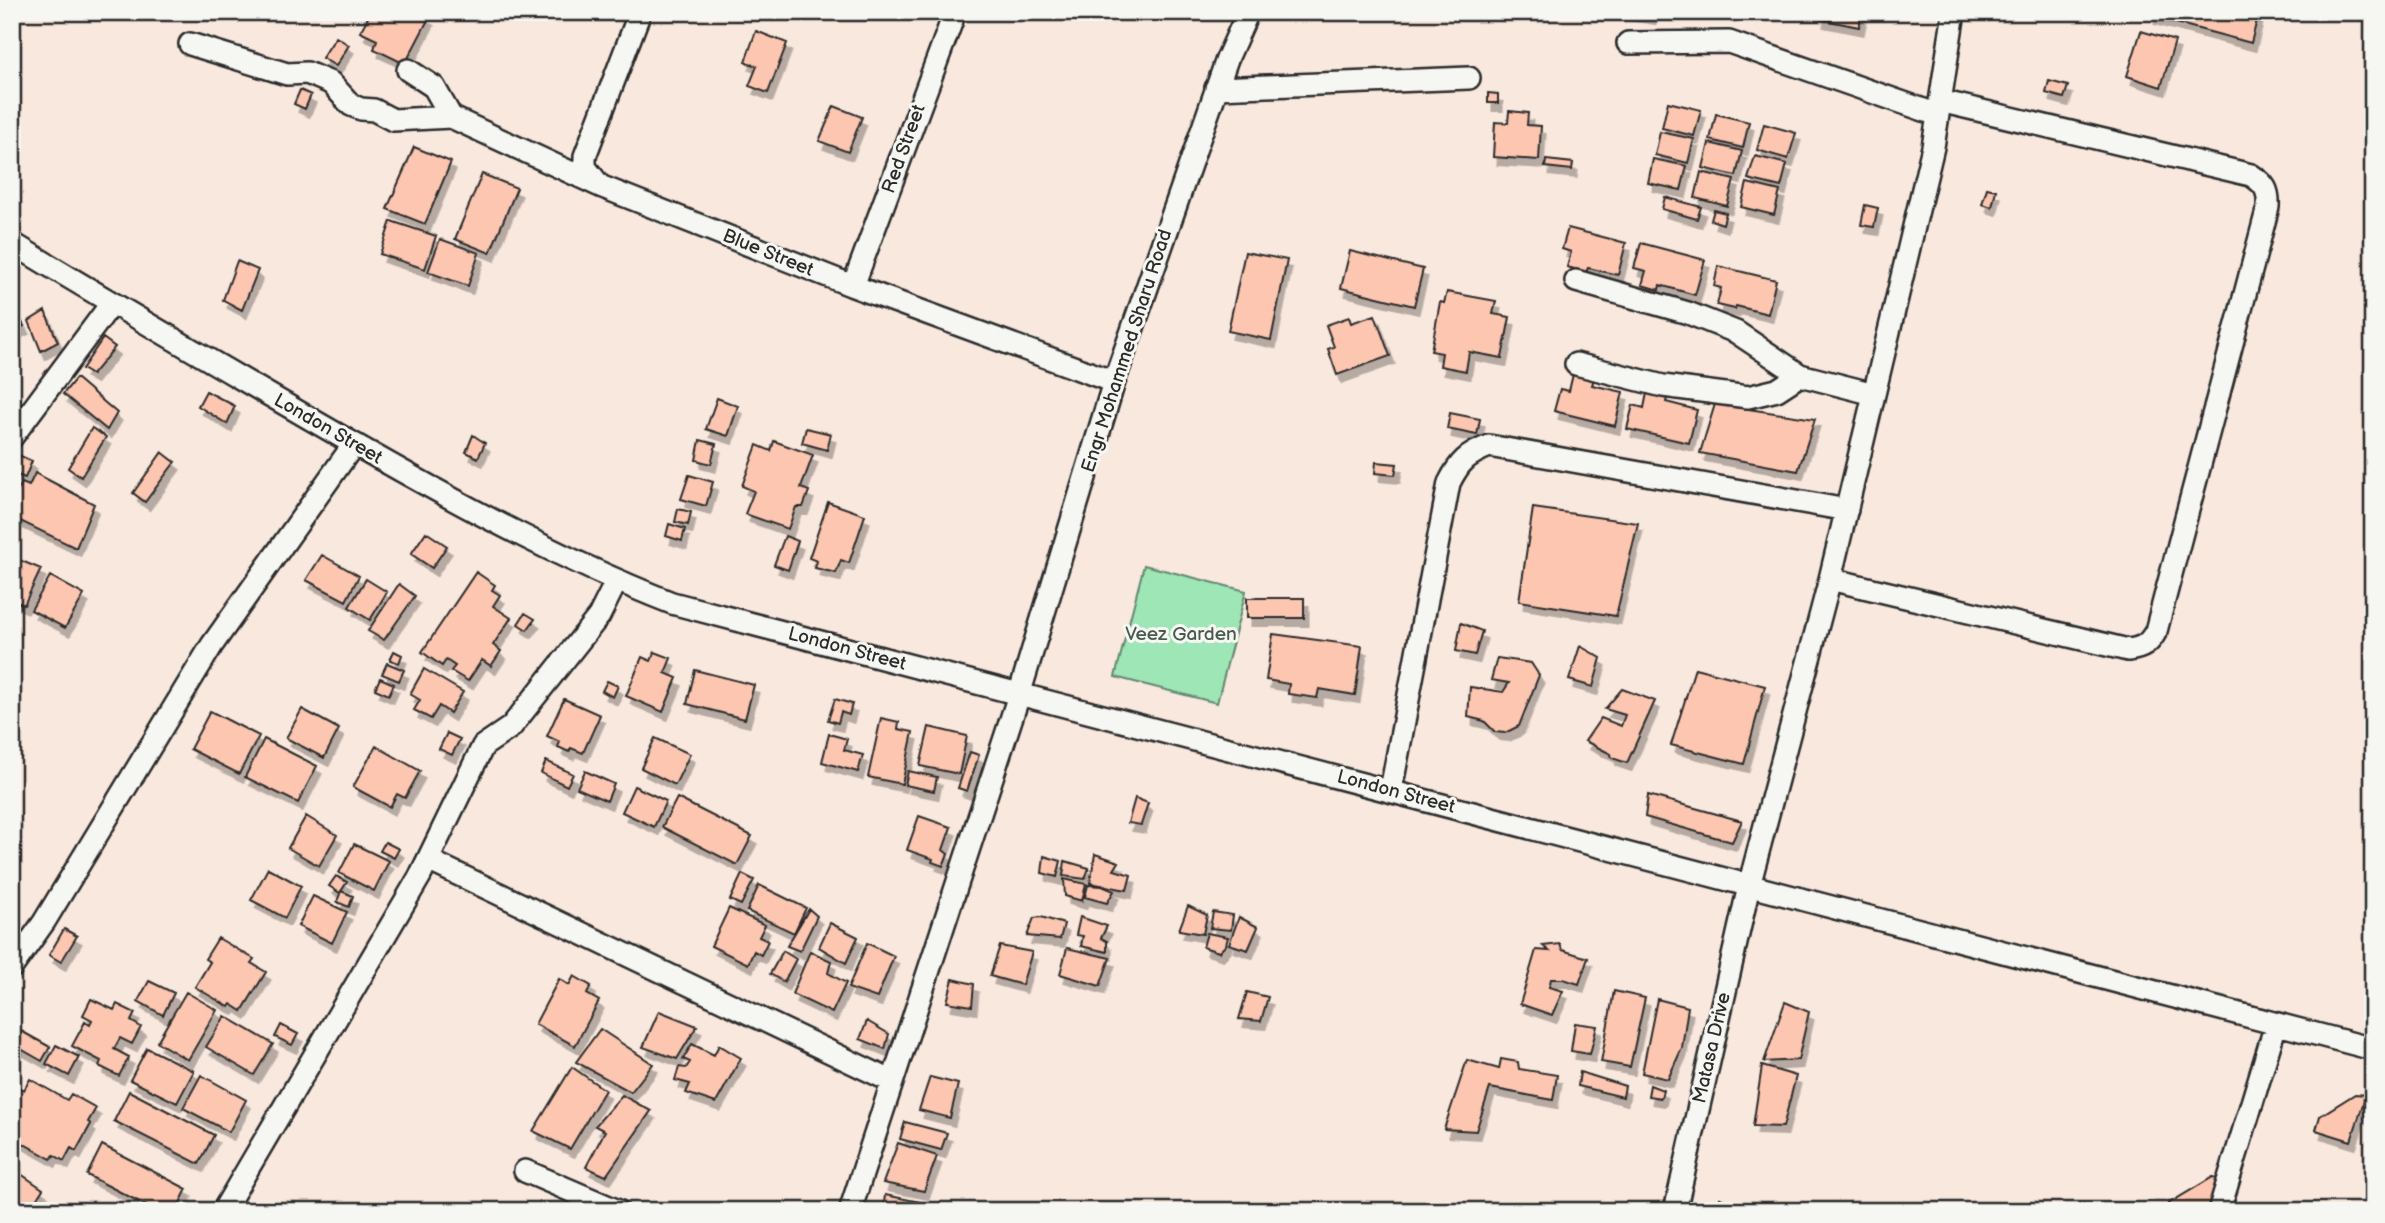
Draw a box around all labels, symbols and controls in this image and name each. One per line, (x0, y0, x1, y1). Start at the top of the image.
street label: Red Street (877, 101, 931, 196)
street label: Blue Street (719, 224, 817, 282)
street label: Engr Mohammed Sharu Road (1077, 227, 1177, 475)
street label: London Street (270, 389, 386, 469)
street label: London Street (785, 622, 909, 676)
park label: Veez Garden (1125, 623, 1237, 646)
street label: London Street (1334, 765, 1458, 819)
street label: Matasa Drive (1688, 990, 1736, 1106)

